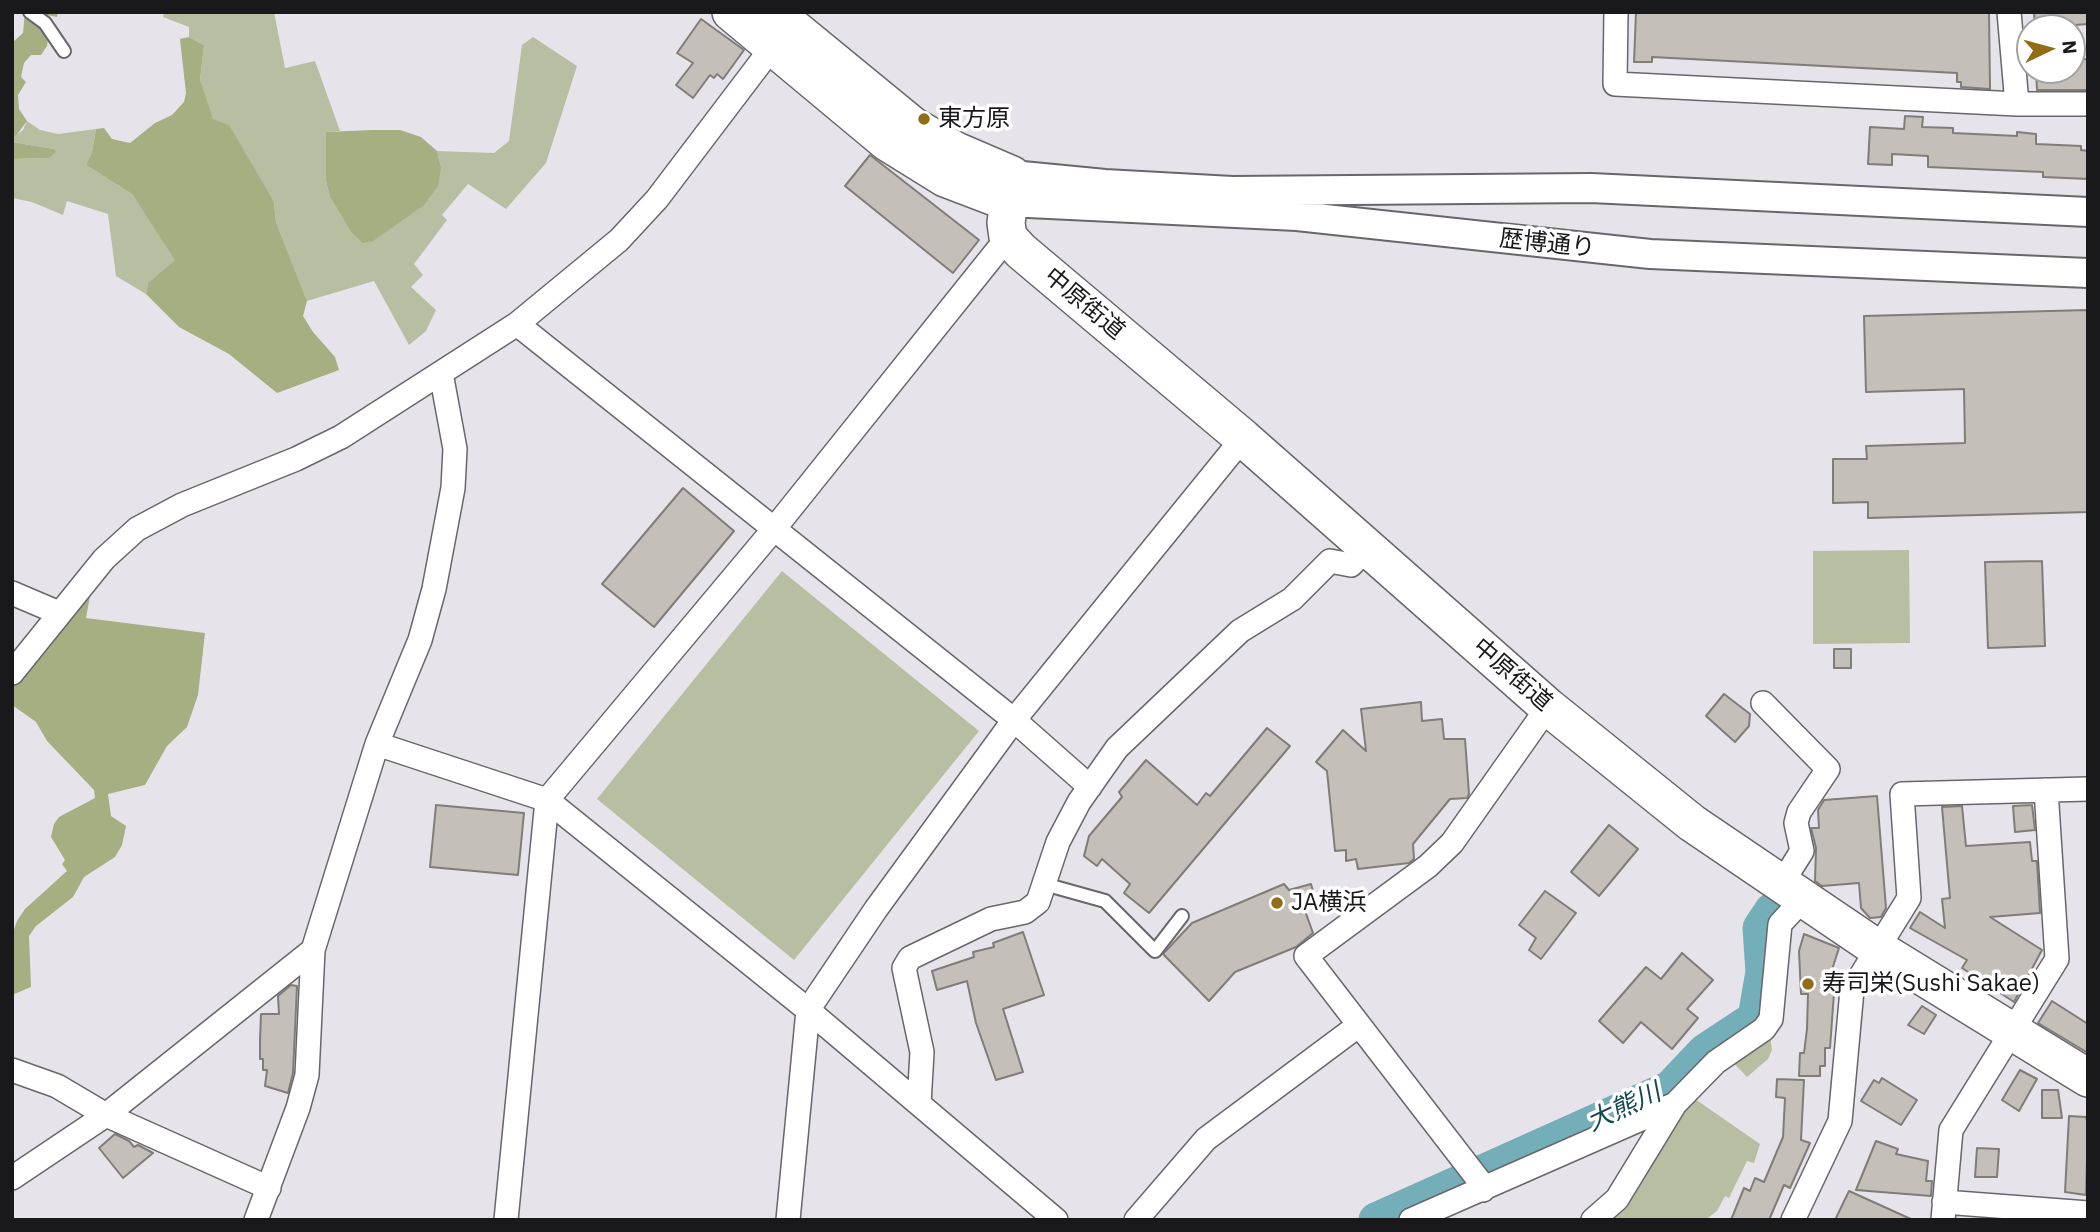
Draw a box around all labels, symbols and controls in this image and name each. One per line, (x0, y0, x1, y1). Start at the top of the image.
north arrow (2016, 14, 2086, 84)
text: N (2057, 39, 2082, 55)
place label: 東方原 (938, 105, 1010, 133)
marker: 東方原 (916, 111, 932, 127)
street label: 歴博通り (1498, 225, 1596, 263)
street label: 中原街道 (1038, 262, 1130, 346)
street label: 中原街道 (1466, 633, 1558, 717)
place label: JA横浜 (1291, 889, 1366, 917)
marker: JA横浜 (1269, 895, 1285, 911)
place label: 寿司栄(Sushi Sakae) (1822, 970, 2040, 998)
marker: 寿司栄(Sushi Sakae) (1800, 976, 1816, 992)
water label: 大熊川 (1582, 1077, 1666, 1139)

